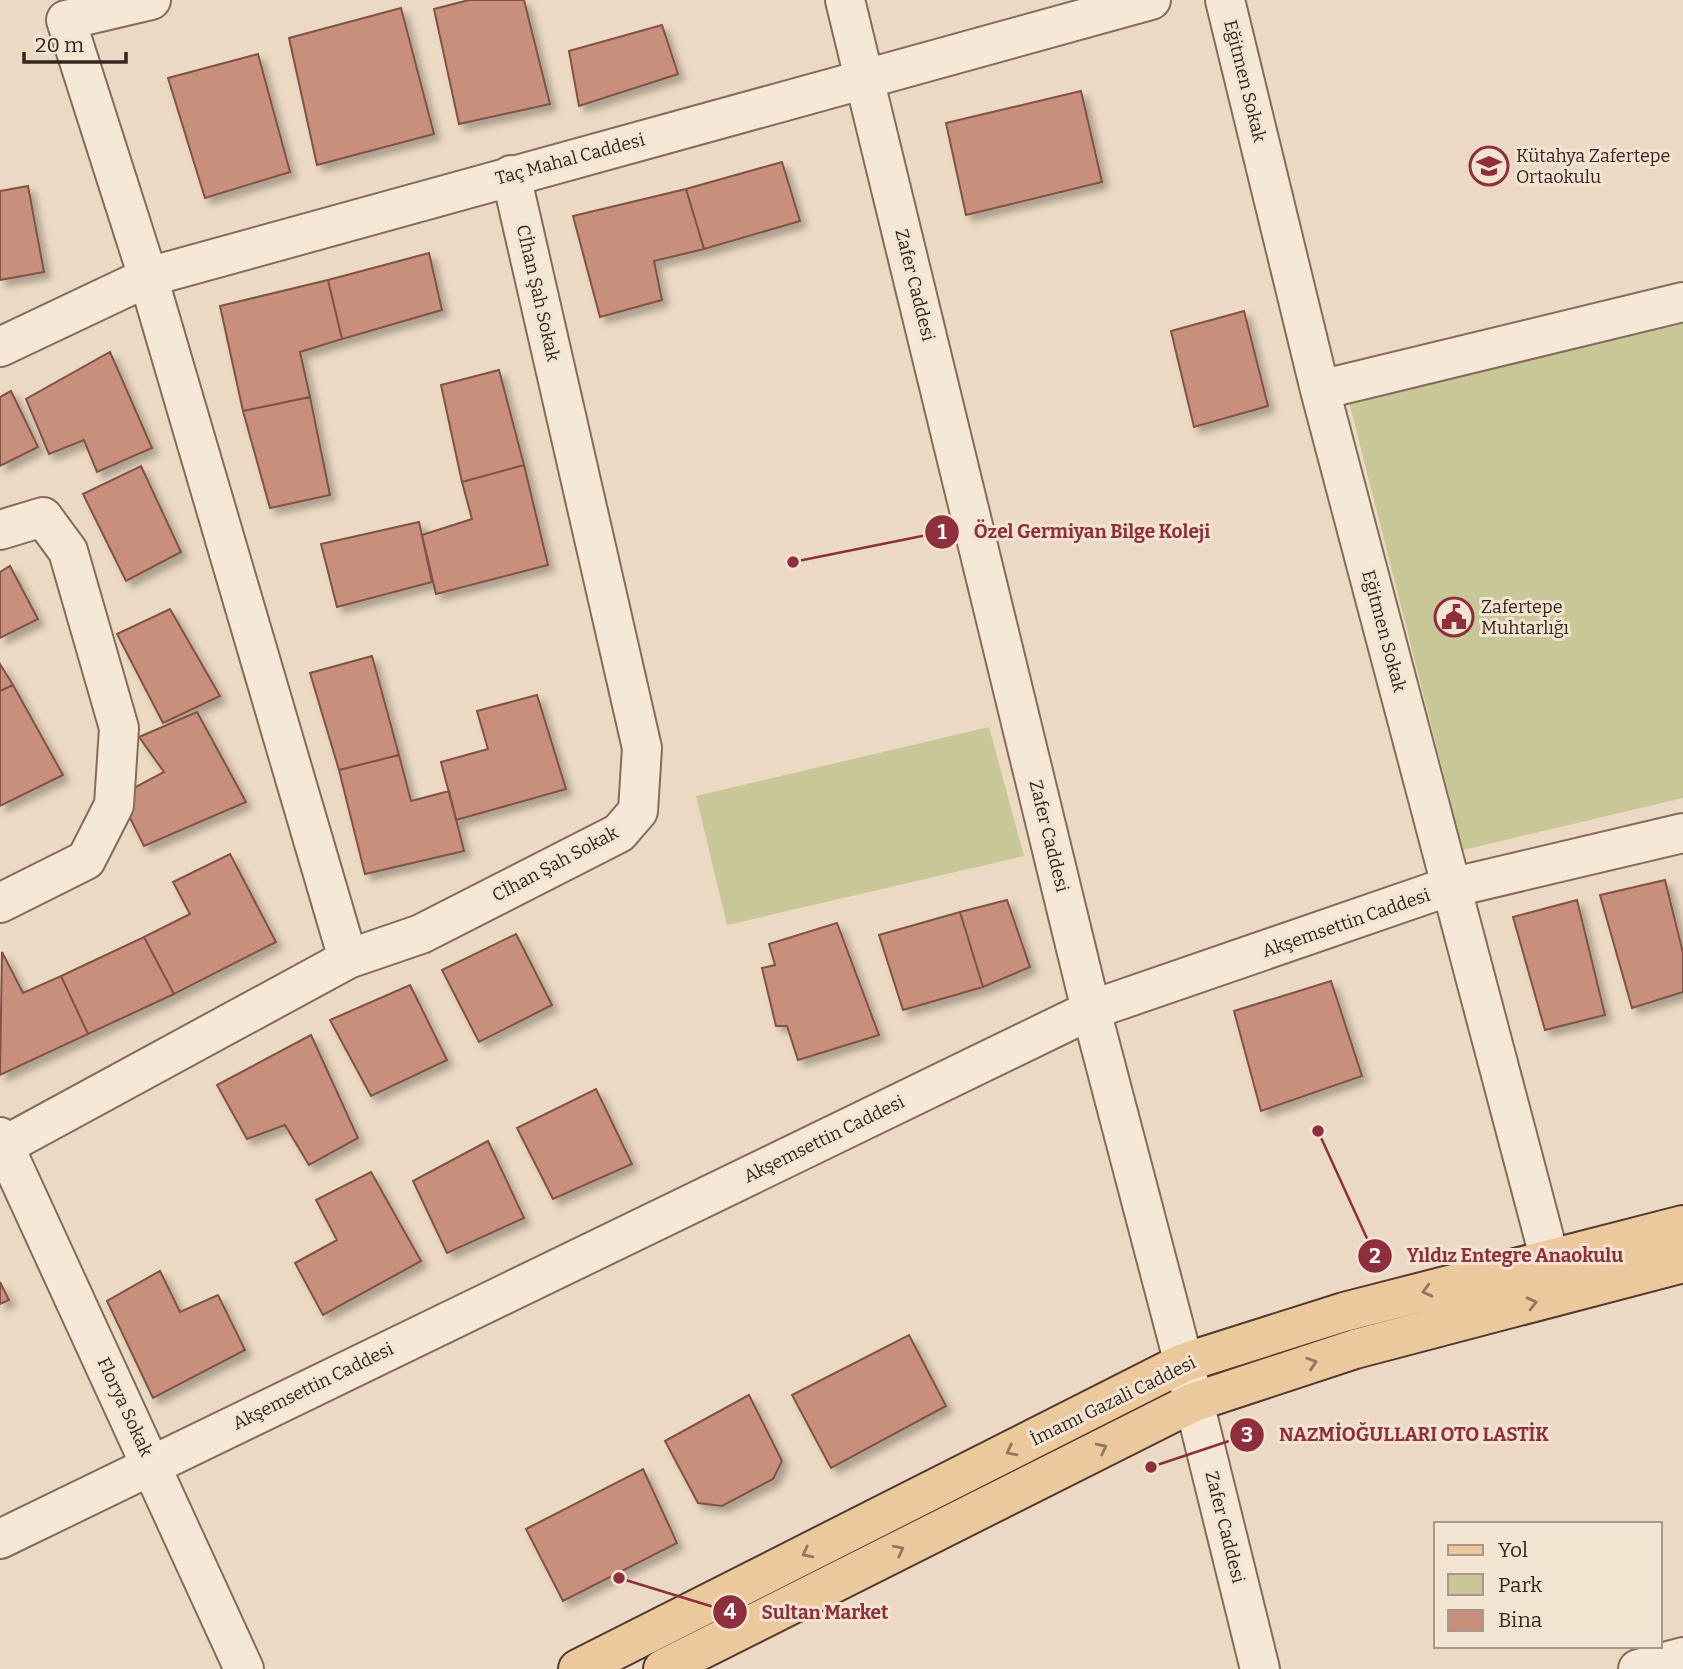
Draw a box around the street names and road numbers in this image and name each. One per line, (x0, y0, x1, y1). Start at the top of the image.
street label: Eğitmen Sokak (1219, 18, 1271, 145)
street label: Taç Mahal Caddesi (493, 128, 647, 190)
street label: Cİhan Şah Sokak (512, 222, 565, 364)
street label: Zafer Caddesi (890, 227, 940, 343)
street label: Eğitmen Sokak (1357, 568, 1411, 695)
street label: Zafer Caddesi (1024, 778, 1074, 894)
street label: Cİhan Şah Sokak (488, 821, 623, 907)
street label: Akşemsettin Caddesi (1259, 884, 1433, 962)
street label: Akşemsettin Caddesi (740, 1091, 908, 1187)
street label: Akşemsettin Caddesi (229, 1338, 397, 1434)
street label: İmamı Gazali Caddesi (1027, 1351, 1199, 1451)
street label: Florya Sokak (92, 1354, 158, 1461)
street label: Zafer Caddesi (1200, 1469, 1250, 1585)

